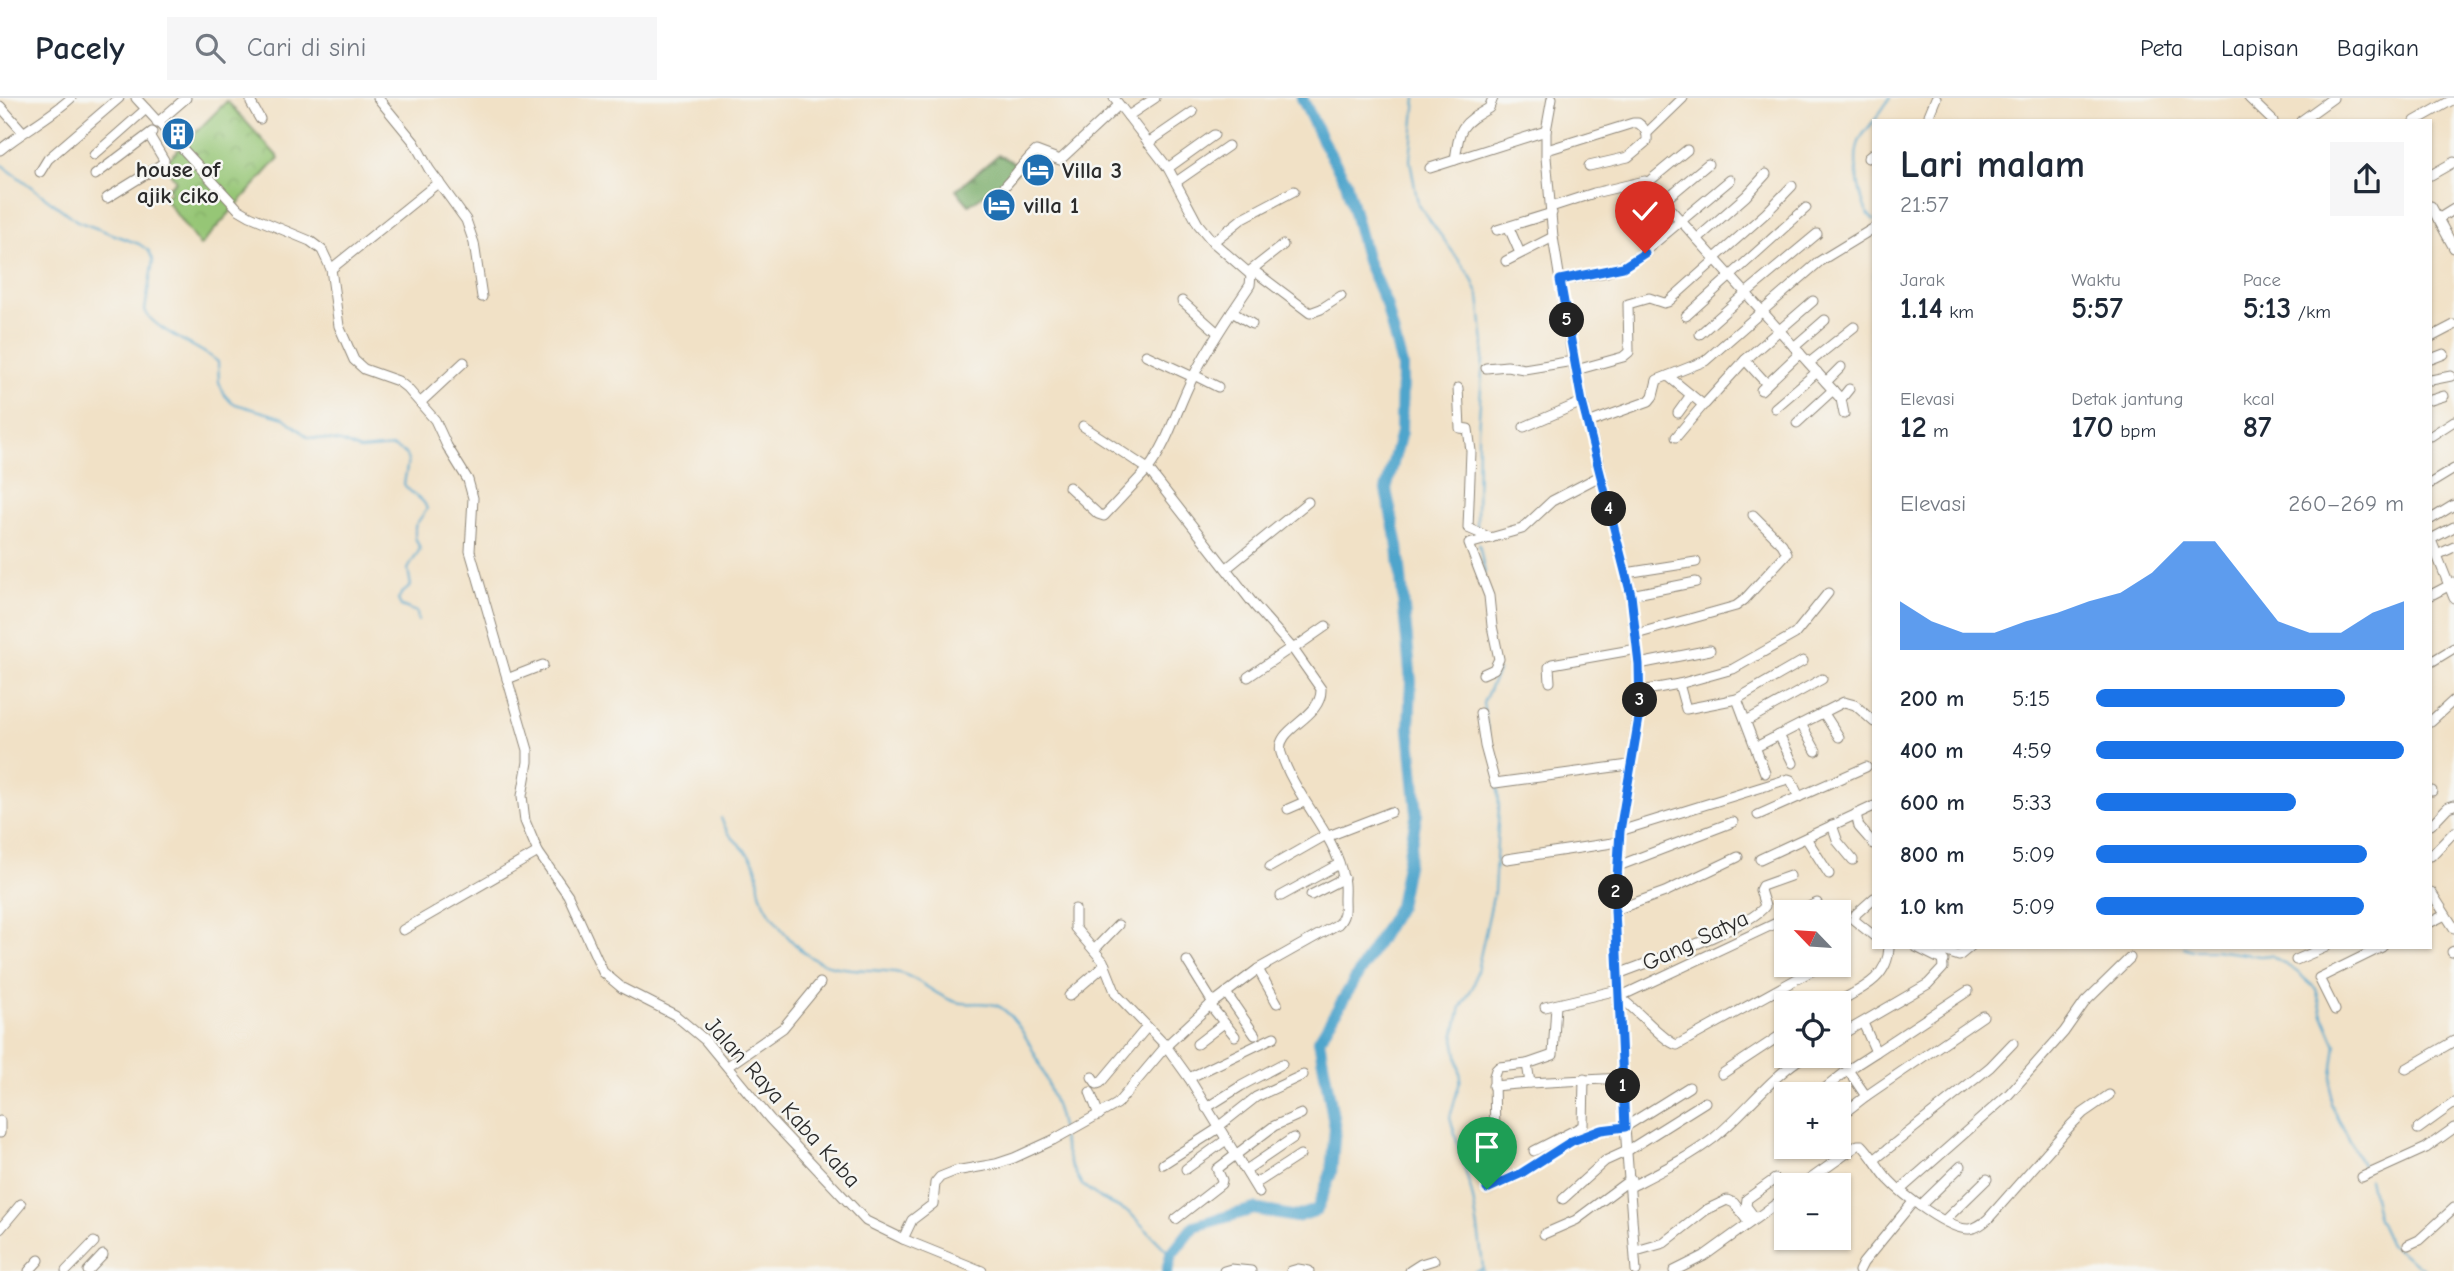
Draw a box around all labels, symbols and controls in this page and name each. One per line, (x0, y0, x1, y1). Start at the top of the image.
search box (167, 17, 657, 80)
text: Pacely (35, 29, 125, 67)
icon: search (191, 29, 229, 67)
text: Cari di sini (247, 33, 366, 63)
text: Peta (2140, 34, 2183, 62)
text: Lapisan (2221, 34, 2299, 62)
text: Bagikan (2337, 34, 2419, 62)
building icon: house of ajik ciko (159, 115, 197, 153)
button: share (2330, 142, 2404, 216)
text: Lari malam (1900, 143, 2085, 187)
hotel icon: Villa 3 (1019, 151, 1057, 189)
place label: house of ajik ciko (136, 156, 222, 209)
place label: Villa 3 (1062, 157, 1122, 184)
pin (1615, 181, 1675, 253)
hotel icon: villa 1 (980, 186, 1018, 224)
text: 21:57 (1900, 191, 1949, 218)
place label: villa 1 (1023, 192, 1079, 219)
icon: check (1626, 192, 1664, 230)
text: Jarak (1900, 269, 1945, 291)
text: Waktu (2071, 269, 2121, 291)
text: Pace (2243, 269, 2281, 291)
text: 1.14 (1900, 291, 1943, 326)
text: 5:57 (2071, 291, 2123, 326)
text: 5:13 (2243, 291, 2291, 326)
text: km (1943, 301, 1974, 323)
text: /km (2291, 301, 2331, 323)
pin: 5 (1550, 302, 1584, 338)
text: 5 (1561, 308, 1572, 330)
text: Elevasi (1900, 388, 1955, 410)
text: Detak jantung (2071, 388, 2184, 410)
text: kcal (2243, 388, 2275, 410)
text: 12 (1900, 410, 1927, 445)
text: 170 (2071, 410, 2114, 445)
text: 87 (2243, 410, 2272, 445)
text: m (1927, 420, 1949, 442)
text: bpm (2114, 420, 2156, 442)
text: Elevasi (1900, 490, 1966, 517)
text: 260–269 m (2288, 490, 2404, 517)
pin: 4 (1592, 492, 1626, 526)
text: 4 (1604, 497, 1613, 519)
pin: 3 (1622, 682, 1658, 718)
text: 200 m (1900, 685, 1964, 712)
text: 5:15 (2012, 685, 2050, 712)
text: 3 (1635, 688, 1644, 710)
text: 400 m (1900, 737, 1964, 764)
text: 4:59 (2012, 737, 2052, 764)
text: 600 m (1900, 789, 1965, 816)
text: 5:33 (2012, 789, 2052, 816)
text: 800 m (1900, 841, 1965, 868)
text: 5:09 (2012, 841, 2055, 868)
pin: 2 (1598, 874, 1634, 910)
text: 2 (1611, 880, 1620, 902)
text: 1.0 km (1900, 893, 1964, 920)
text: 5:09 (2012, 893, 2055, 920)
north arrow (1774, 900, 1852, 976)
map controls (1774, 900, 1851, 1250)
street label: Gang Satya (1638, 904, 1753, 977)
button: locate (1774, 991, 1851, 1068)
street label: Jalan Raya Kaba Kaba (699, 1012, 866, 1193)
pin: 1 (1606, 1068, 1640, 1104)
text: 1 (1619, 1074, 1626, 1096)
button: + (1774, 1082, 1851, 1159)
pin (1457, 1117, 1517, 1189)
icon: arrive (1468, 1128, 1506, 1166)
button: − (1774, 1173, 1851, 1250)

